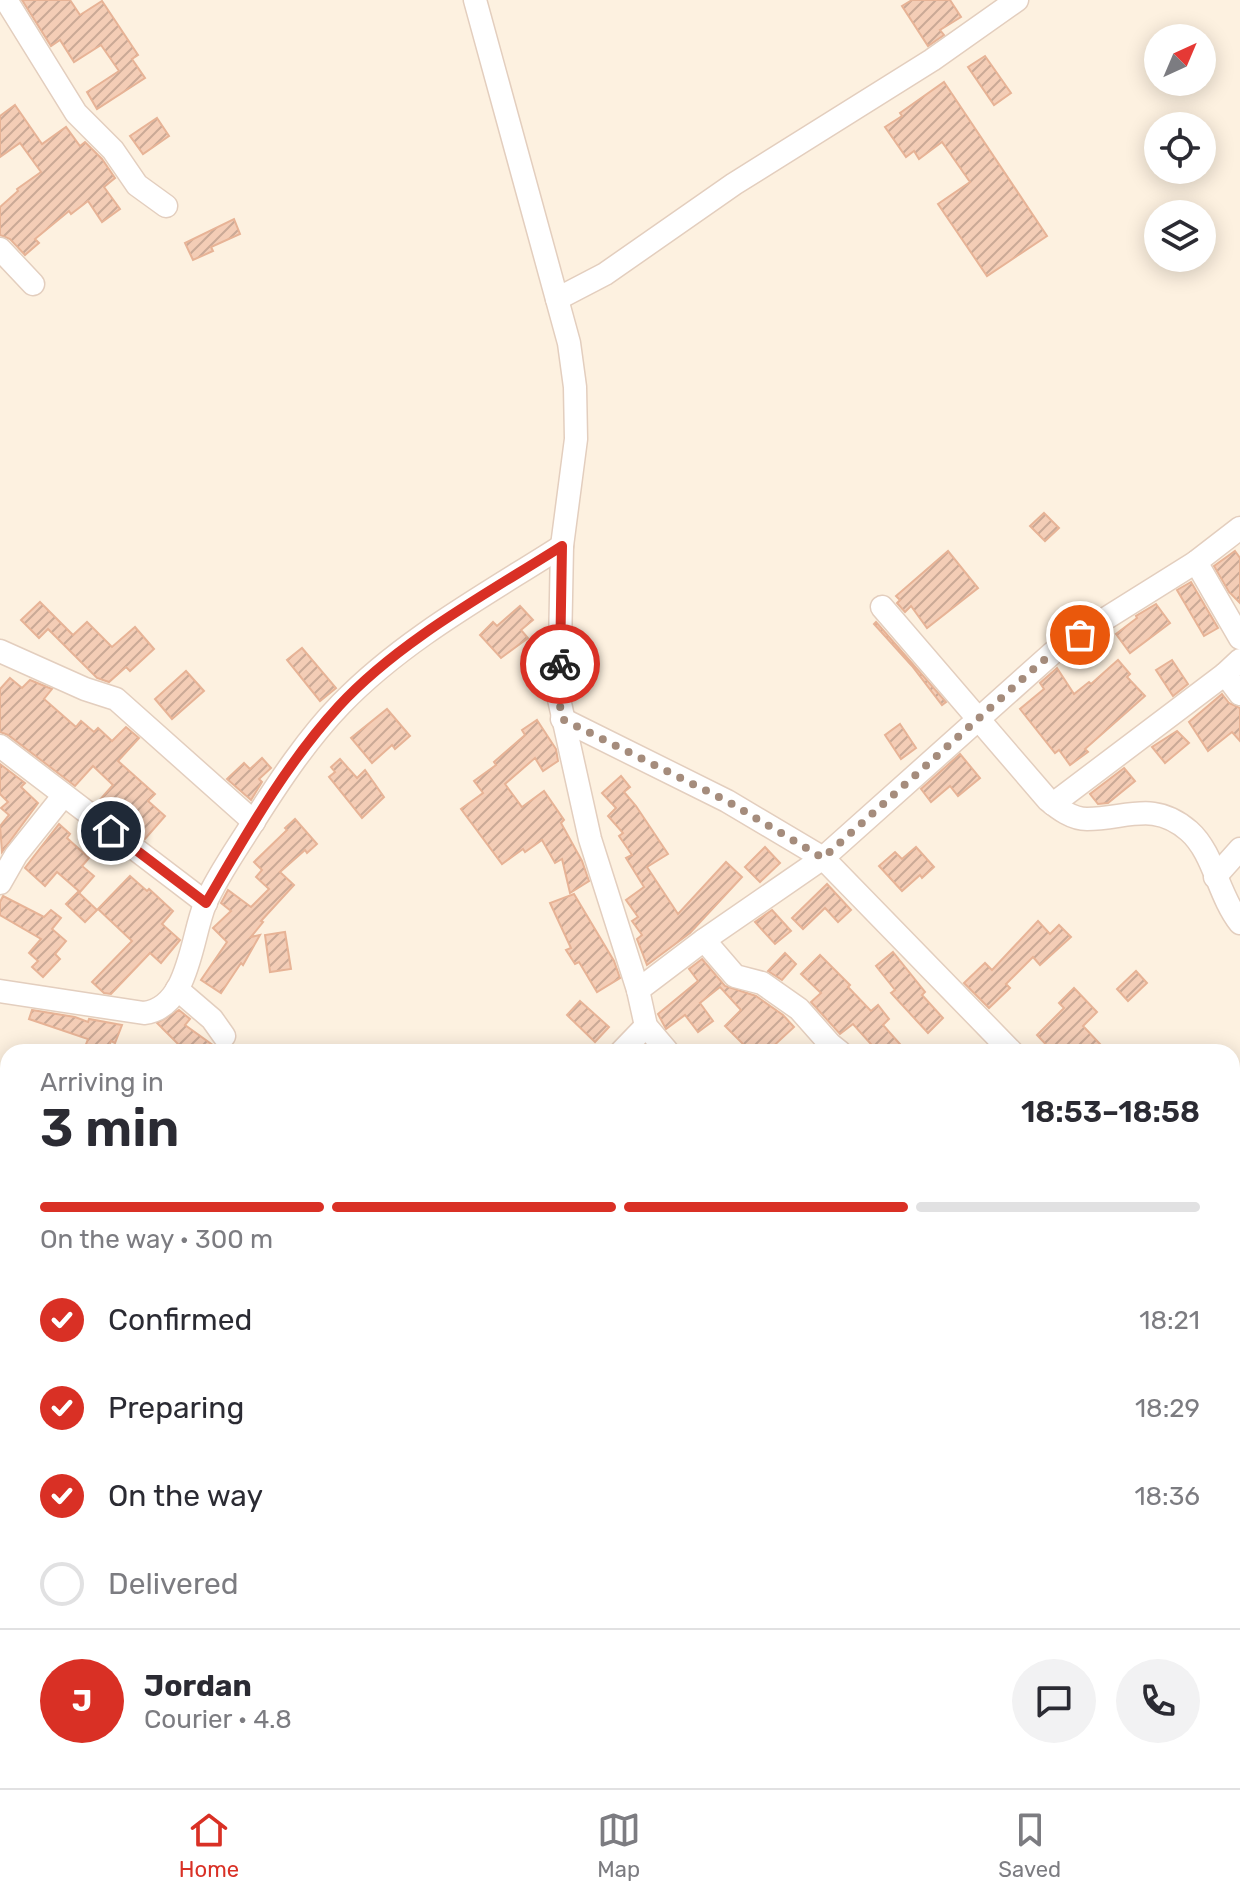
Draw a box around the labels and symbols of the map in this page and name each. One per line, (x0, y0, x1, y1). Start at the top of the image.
north arrow (1144, 24, 1216, 96)
pin (1046, 601, 1114, 669)
courier (520, 624, 600, 704)
pin (77, 797, 145, 865)

